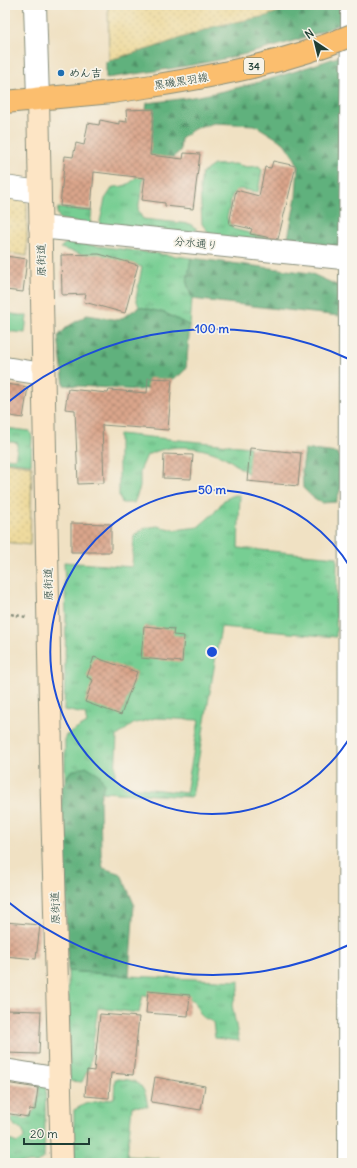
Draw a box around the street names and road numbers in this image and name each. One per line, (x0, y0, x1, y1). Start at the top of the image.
road number: 34 (244, 58, 264, 74)
street label: 黒磯黒羽線 (153, 70, 209, 92)
street label: 分水通り (173, 234, 219, 252)
street label: 原街道 (34, 243, 48, 277)
street label: 原街道 (41, 567, 55, 601)
street label: 原街道 (47, 891, 63, 925)

